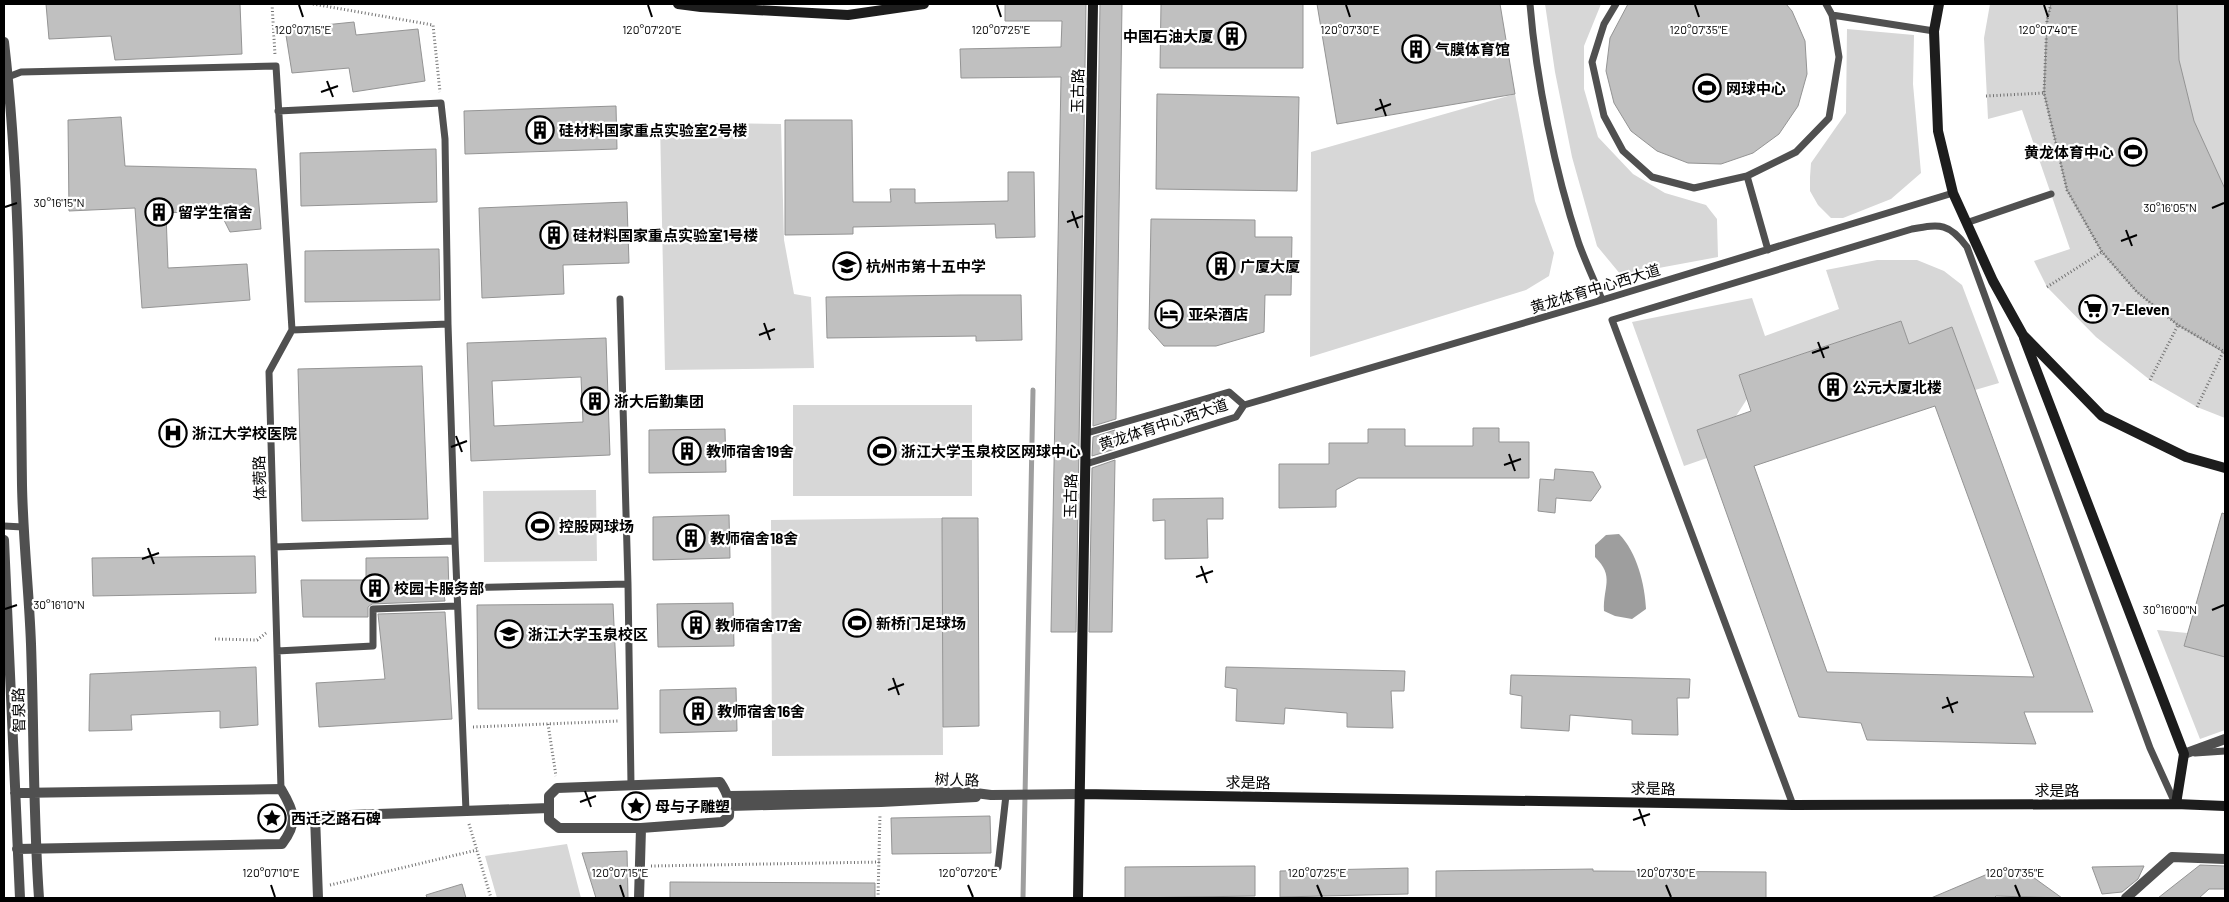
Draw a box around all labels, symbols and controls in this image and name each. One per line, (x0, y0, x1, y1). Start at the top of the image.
building icon: 中国石油大厦 (1217, 21, 1247, 51)
text: 120°07'15"E (275, 22, 331, 36)
text: 120°07'20"E (622, 22, 682, 36)
text: 120°07'25"E (971, 22, 1031, 36)
text: 120°07'30"E (1320, 22, 1380, 36)
text: 120°07'35"E (1670, 22, 1728, 36)
text: 120°07'40"E (2018, 22, 2078, 36)
place label: 中国石油大厦 (1123, 27, 1213, 45)
building icon: 气膜体育馆 (1401, 34, 1431, 64)
place label: 气膜体育馆 (1435, 40, 1510, 58)
street label: 玉古路 (1068, 68, 1086, 114)
sports icon: 网球中心 (1692, 73, 1722, 103)
place label: 网球中心 (1726, 79, 1786, 97)
building icon: 硅材料国家重点实验室2号楼 (525, 115, 555, 145)
place label: 硅材料国家重点实验室2号楼 (559, 121, 747, 139)
sports icon: 黄龙体育中心 (2118, 137, 2148, 167)
place label: 黄龙体育中心 (2024, 143, 2114, 161)
text: 30°16'15"N (33, 195, 85, 209)
building icon: 留学生宿舍 (144, 197, 174, 227)
text: 30°16'05"N (2143, 200, 2197, 214)
place label: 留学生宿舍 (178, 203, 253, 221)
building icon: 硅材料国家重点实验室1号楼 (539, 220, 569, 250)
place label: 硅材料国家重点实验室1号楼 (573, 226, 758, 244)
school or university icon: 杭州市第十五中学 (832, 251, 862, 281)
building icon: 广厦大厦 (1206, 251, 1236, 281)
place label: 杭州市第十五中学 (866, 257, 986, 275)
place label: 广厦大厦 (1240, 257, 1300, 275)
street label: 黄龙体育中心西大道 (1528, 260, 1662, 316)
supermarket icon: 7-Eleven (2078, 294, 2108, 324)
hotel icon: 亚朵酒店 (1154, 299, 1184, 329)
place label: 7-Eleven (2112, 300, 2169, 318)
place label: 亚朵酒店 (1188, 305, 1248, 323)
building icon: 公元大厦北楼 (1818, 372, 1848, 402)
place label: 公元大厦北楼 (1852, 378, 1942, 396)
building icon: 浙大后勤集团 (580, 386, 610, 416)
place label: 浙大后勤集团 (614, 392, 704, 410)
street label: 黄龙体育中心西大道 (1096, 395, 1230, 453)
hospital icon: 浙江大学校医院 (158, 418, 188, 448)
place label: 浙江大学校医院 (192, 424, 297, 442)
building icon: 教师宿舍19舍 (672, 436, 702, 466)
sports icon: 浙江大学玉泉校区网球中心 (867, 436, 897, 466)
place label: 教师宿舍19舍 (706, 442, 794, 460)
place label: 浙江大学玉泉校区网球中心 (901, 442, 1081, 460)
street label: 体菀路 (249, 455, 269, 501)
street label: 玉古路 (1061, 473, 1079, 519)
sports icon: 控股网球场 (525, 511, 555, 541)
place label: 控股网球场 (559, 517, 634, 535)
building icon: 教师宿舍18舍 (676, 523, 706, 553)
place label: 教师宿舍18舍 (710, 529, 798, 547)
building icon: 校园卡服务部 (360, 573, 390, 603)
place label: 校园卡服务部 (394, 579, 484, 597)
text: 30°16'10"N (33, 597, 85, 611)
text: 30°16'00"N (2143, 602, 2197, 616)
sports icon: 新桥门足球场 (842, 608, 872, 638)
building icon: 教师宿舍17舍 (681, 610, 711, 640)
place label: 新桥门足球场 (876, 614, 966, 632)
place label: 教师宿舍17舍 (715, 616, 803, 634)
school or university icon: 浙江大学玉泉校区 (494, 619, 524, 649)
place label: 浙江大学玉泉校区 (528, 625, 648, 643)
street label: 智泉路 (9, 687, 27, 733)
building icon: 教师宿舍16舍 (683, 696, 713, 726)
place label: 教师宿舍16舍 (717, 702, 805, 720)
street label: 树人路 (934, 769, 980, 789)
street label: 求是路 (1225, 773, 1271, 791)
street label: 求是路 (1630, 779, 1676, 797)
street label: 求是路 (2034, 781, 2080, 799)
place icon: 母与子雕塑 (621, 791, 651, 821)
place label: 母与子雕塑 (655, 797, 730, 815)
place icon: 西迁之路石碑 (257, 803, 287, 833)
place label: 西迁之路石碑 (291, 809, 381, 827)
text: 120°07'10"E (242, 865, 300, 879)
text: 120°07'15"E (592, 865, 648, 879)
text: 120°07'20"E (938, 865, 998, 879)
text: 120°07'25"E (1287, 865, 1347, 879)
text: 120°07'30"E (1636, 865, 1696, 879)
text: 120°07'35"E (1986, 865, 2044, 879)

